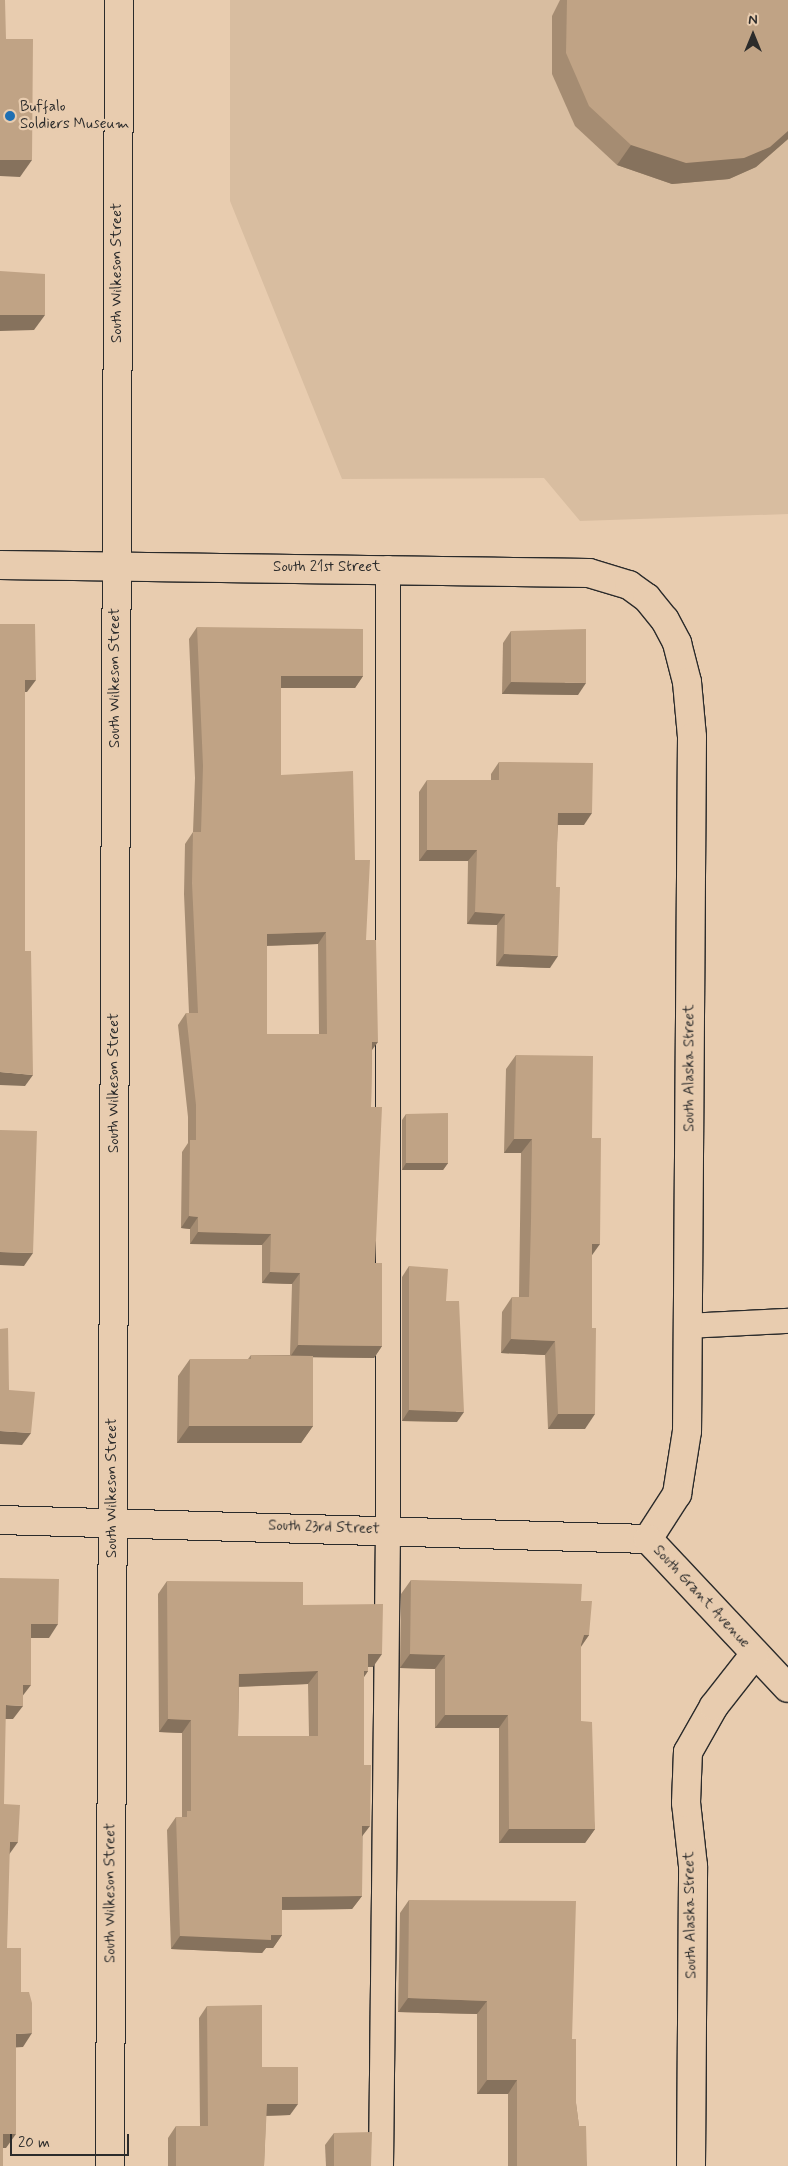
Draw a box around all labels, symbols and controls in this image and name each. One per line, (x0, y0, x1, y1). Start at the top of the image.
north arrow (728, 10, 778, 60)
text: N (748, 11, 758, 29)
place label: Buffalo Soldiers Museum (20, 98, 132, 133)
marker: Buffalo Soldiers Museum (4, 110, 16, 122)
street label: South Wilkeson Street (109, 203, 127, 343)
street label: South 21st Street (273, 559, 381, 577)
street label: South Wilkeson Street (107, 608, 125, 748)
street label: South Alaska Street (681, 1004, 699, 1132)
street label: South Wilkeson Street (106, 1013, 124, 1153)
street label: South Wilkeson Street (104, 1418, 122, 1558)
street label: South 23rd Street (268, 1517, 380, 1539)
street label: South Grant Avenue (650, 1543, 752, 1651)
street label: South Wilkeson Street (102, 1823, 120, 1963)
street label: South Alaska Street (681, 1851, 701, 1979)
scale bar (12, 2124, 131, 2156)
text: 20 m (18, 2133, 50, 2153)

